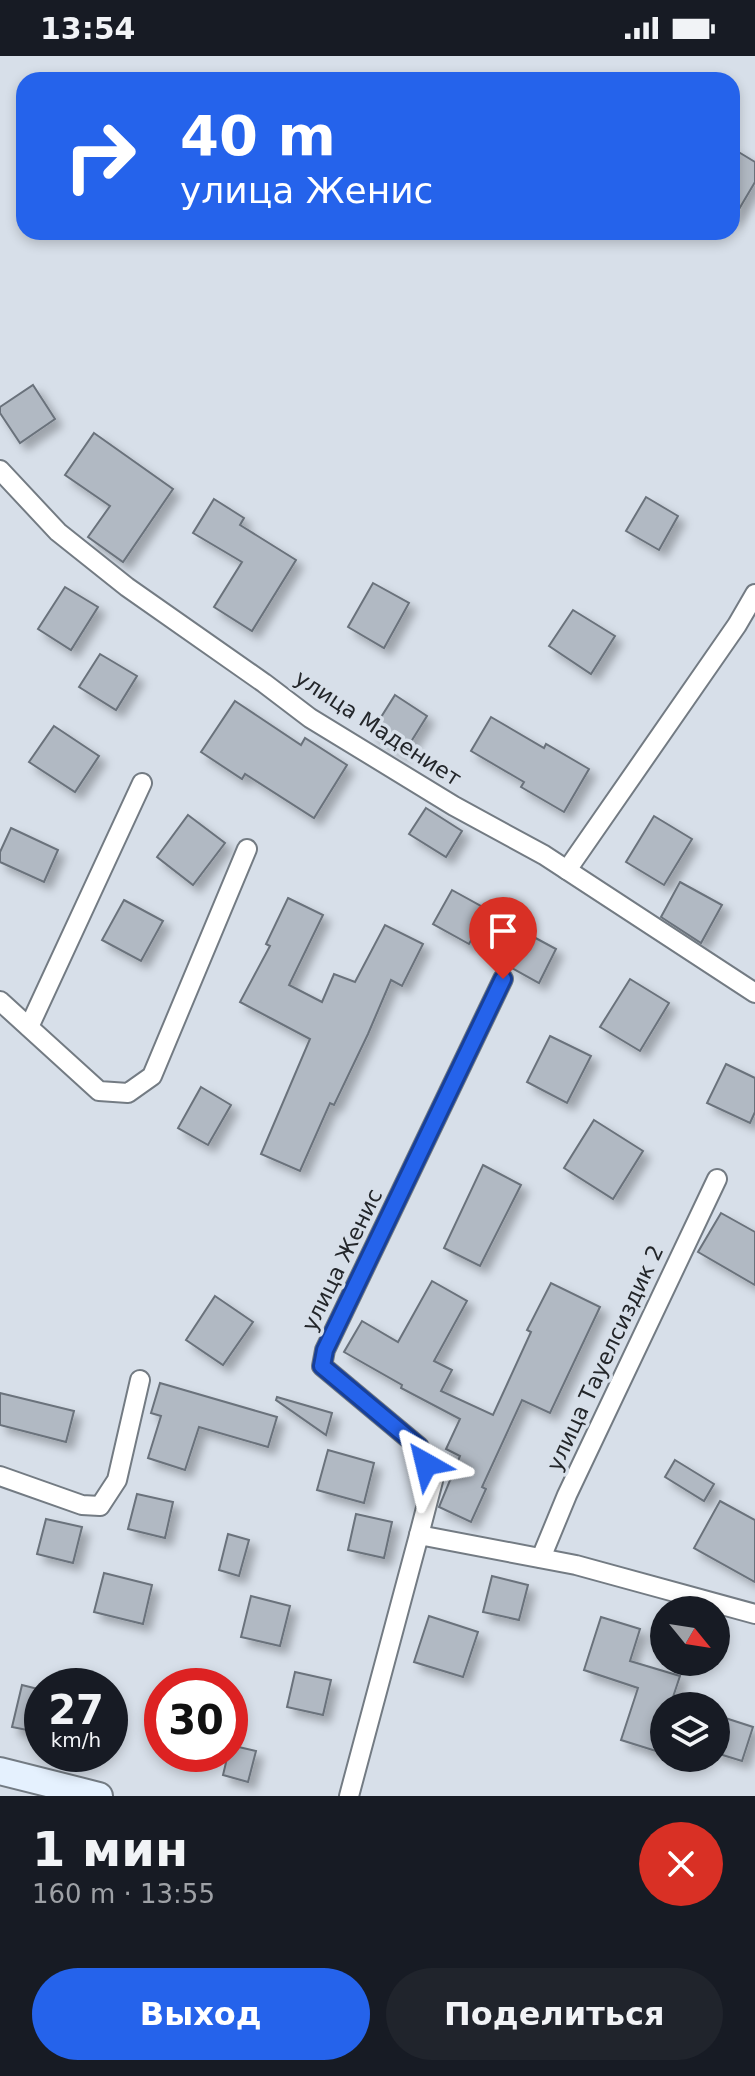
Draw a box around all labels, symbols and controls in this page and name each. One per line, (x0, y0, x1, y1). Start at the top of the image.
text: 13:54 (40, 11, 136, 46)
text: 40 m (180, 103, 336, 168)
icon: right (48, 104, 152, 208)
text: улица Женис (180, 170, 433, 211)
street label: улица Мадениет (290, 665, 466, 791)
pin (469, 897, 537, 979)
icon: arrive (481, 909, 525, 953)
street label: улица Женис (297, 1185, 387, 1335)
street label: улица Тауелсиздик 2 (542, 1241, 668, 1475)
position arrow (384, 1422, 468, 1506)
north arrow (650, 1596, 730, 1676)
map controls (650, 1596, 730, 1772)
speed limit sign: 30 (144, 1668, 248, 1772)
text: 27 (48, 1687, 104, 1733)
button: layers (650, 1692, 730, 1772)
text: km/h (51, 1728, 101, 1752)
text: 1 мин (32, 1821, 188, 1877)
button: close (639, 1822, 723, 1906)
text: 160 m · 13:55 (32, 1879, 215, 1909)
button: Выход (32, 1968, 370, 2060)
button: Поделиться (386, 1968, 723, 2060)

